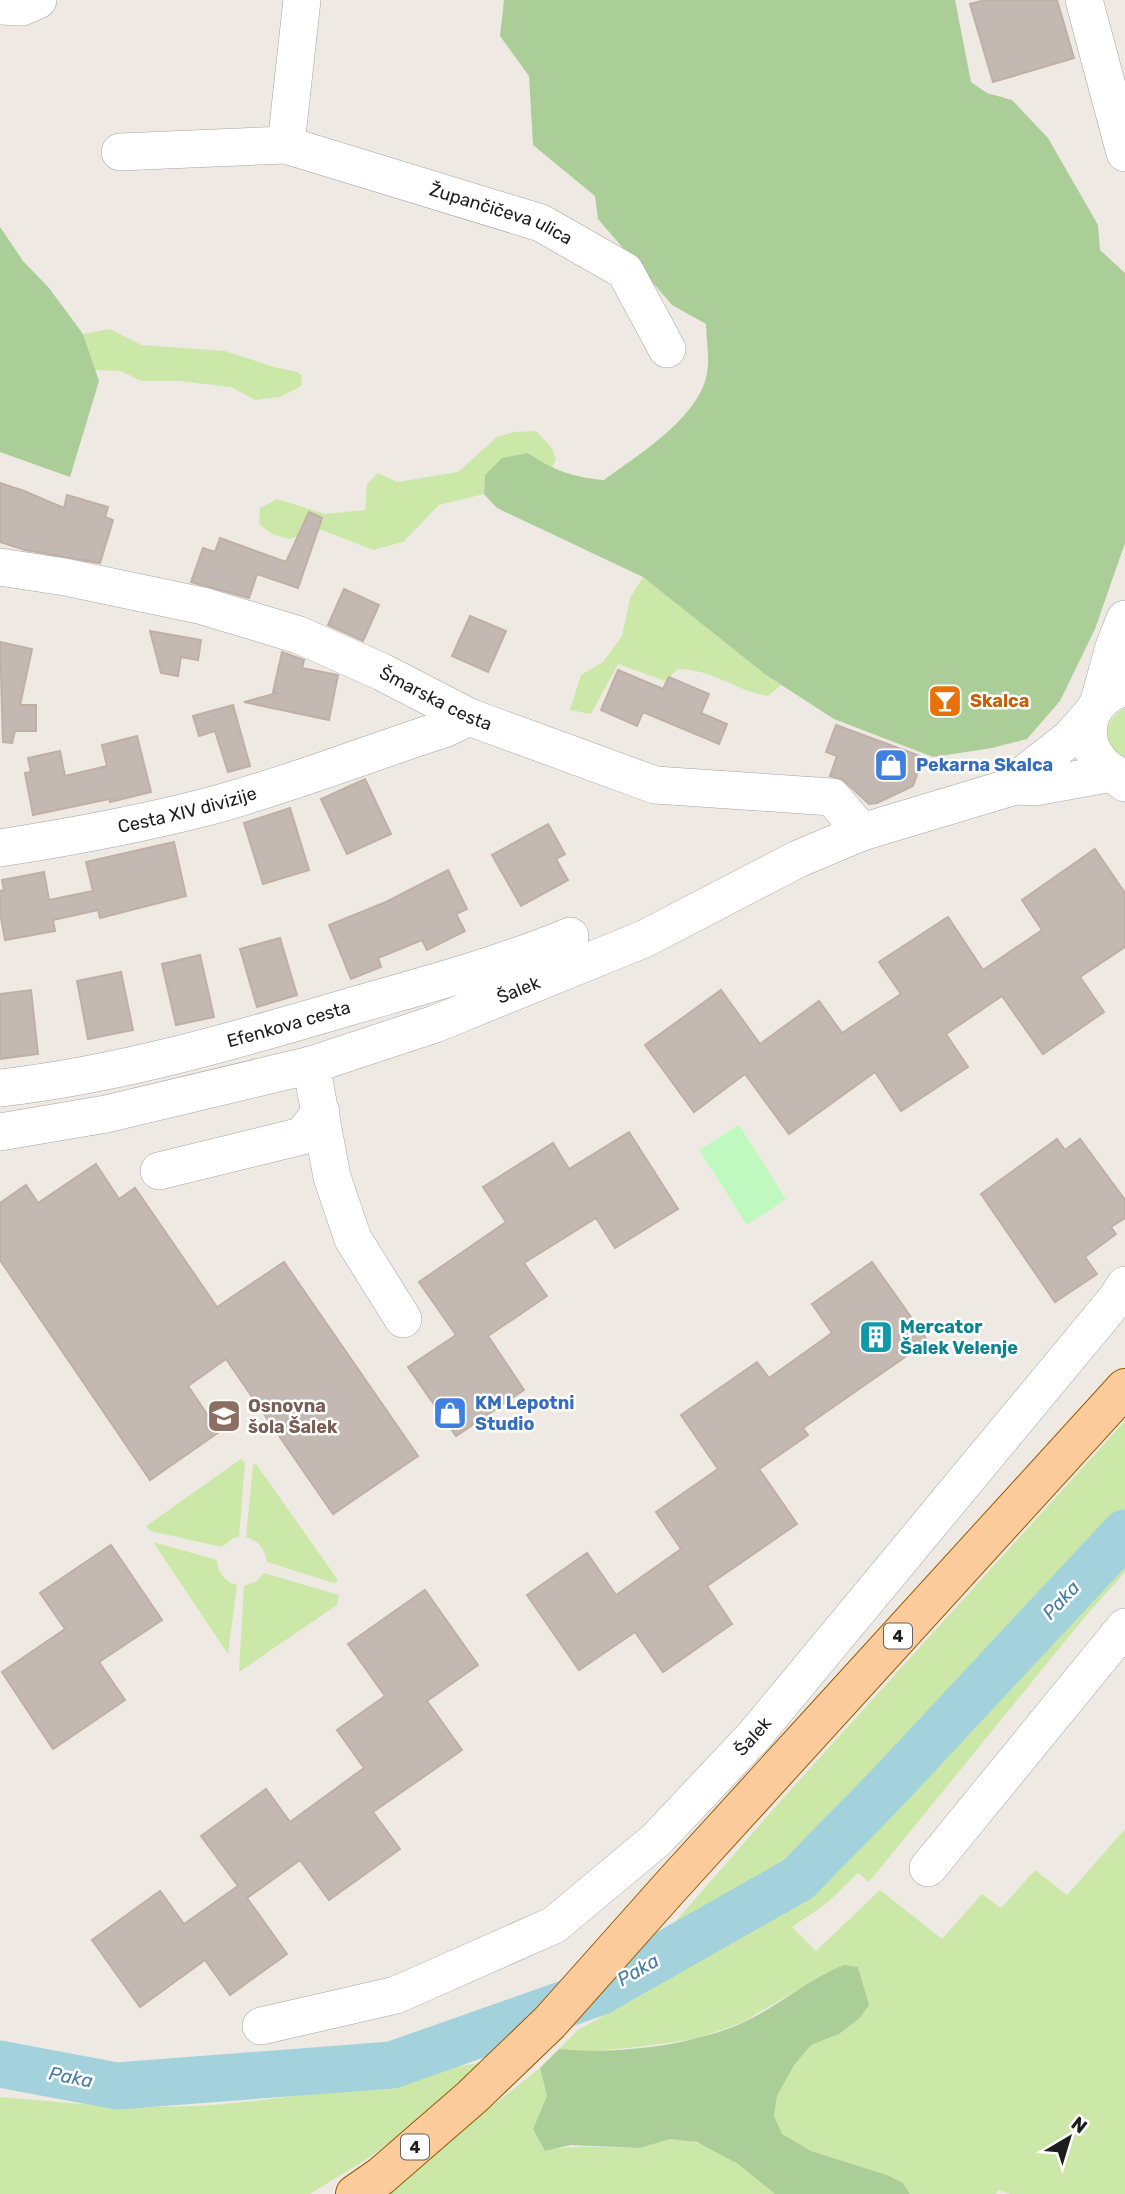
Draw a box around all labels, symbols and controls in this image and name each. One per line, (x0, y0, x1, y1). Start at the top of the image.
street label: Župančičeva ulica (427, 179, 576, 250)
street label: Šmarska cesta (376, 662, 495, 735)
bar icon: Skalca (926, 682, 964, 720)
place label: Skalca (970, 690, 1029, 712)
shop icon: Pekarna Skalca (872, 746, 910, 784)
place label: Pekarna Skalca (916, 754, 1053, 776)
street label: Cesta XIV divizije (116, 782, 259, 838)
street label: Šalek (494, 971, 544, 1009)
street label: Efenkova cesta (224, 996, 353, 1052)
place label: Mercator Šalek Velenje (900, 1316, 1018, 1359)
building icon: Mercator Šalek Velenje (857, 1318, 895, 1356)
place label: KM Lepotni Studio (475, 1392, 574, 1435)
shop icon: KM Lepotni Studio (431, 1394, 469, 1432)
place label: Osnovna šola Šalek (248, 1395, 338, 1438)
school or university icon: Osnovna šola Šalek (205, 1397, 243, 1435)
water label: Paka (1037, 1576, 1085, 1624)
road number: 4 (884, 1624, 912, 1648)
street label: Šalek (730, 1712, 777, 1761)
water label: Paka (613, 1949, 663, 1991)
water label: Paka (47, 2061, 95, 2093)
north arrow (1034, 2103, 1104, 2173)
text: N (1067, 2112, 1092, 2138)
road number: 4 (401, 2134, 429, 2160)

